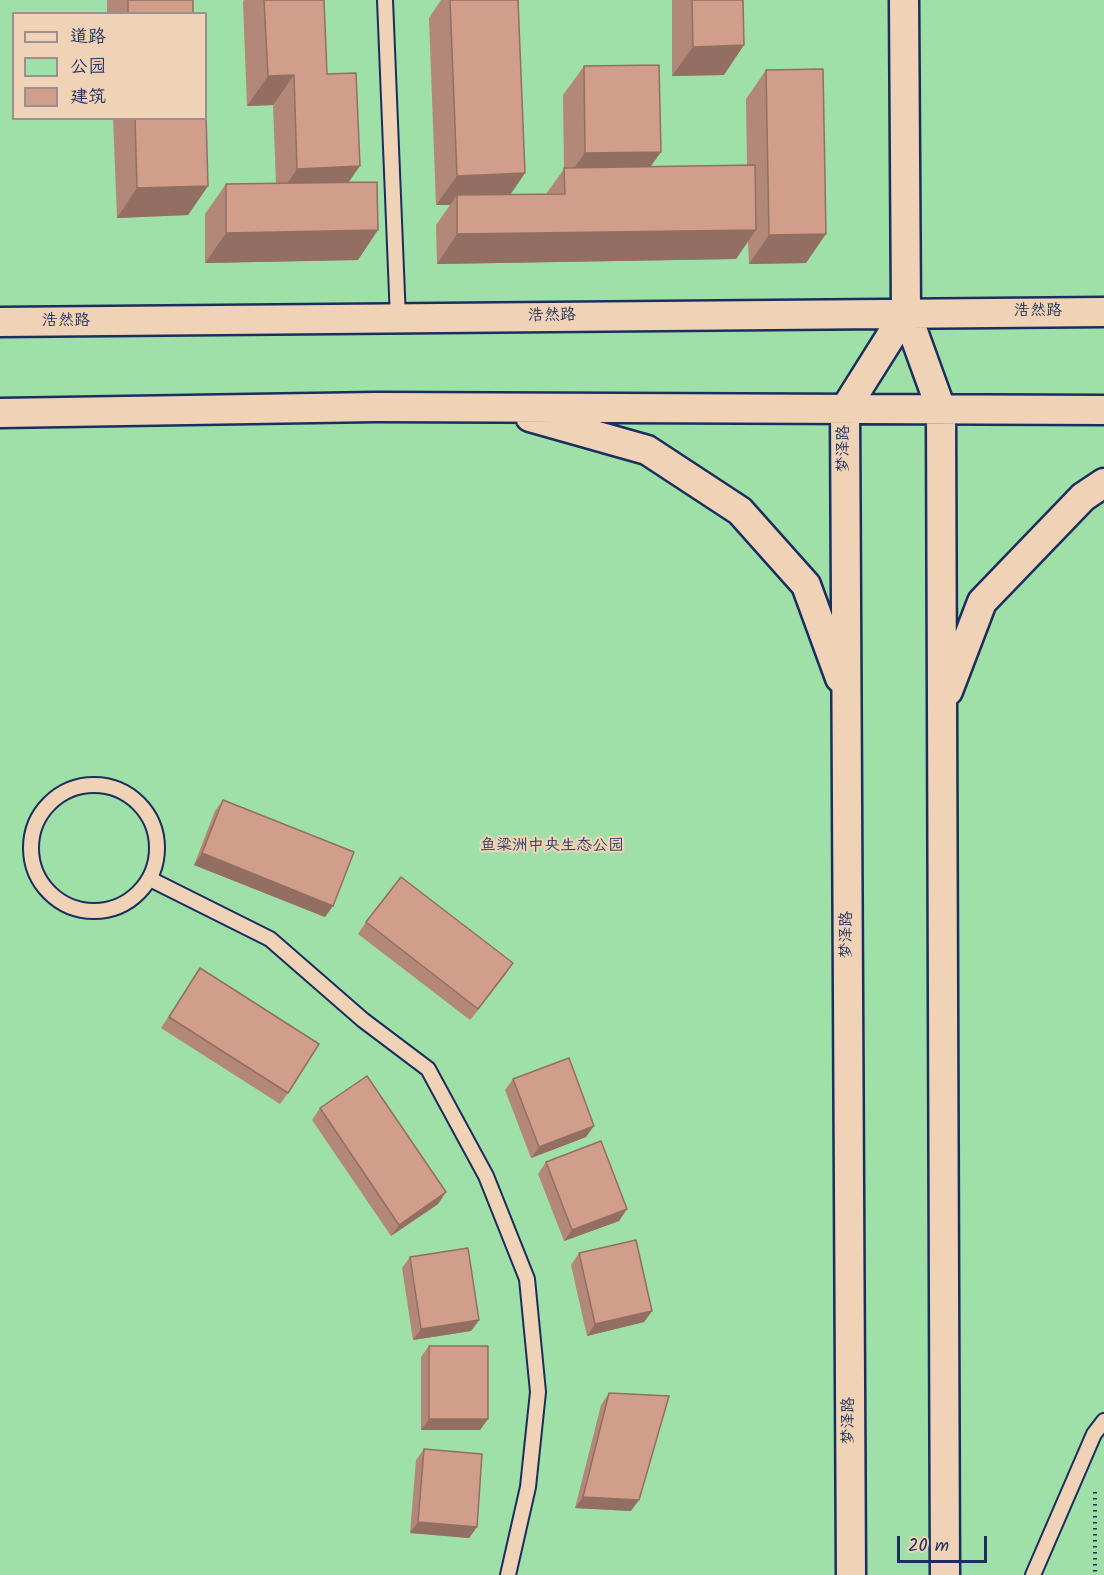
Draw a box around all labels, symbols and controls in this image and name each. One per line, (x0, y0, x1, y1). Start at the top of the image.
legend (12, 12, 207, 120)
text: 道路 (70, 23, 106, 52)
text: 公园 (70, 53, 106, 82)
text: 建筑 (70, 83, 106, 112)
street label: 浩然路 (1014, 302, 1062, 322)
street label: 浩然路 (528, 307, 576, 327)
street label: 浩然路 (42, 312, 90, 332)
street label: 梦泽路 (835, 425, 855, 473)
park label: 鱼梁洲中央生态公园 (480, 837, 624, 857)
street label: 梦泽路 (838, 911, 858, 959)
street label: 梦泽路 (840, 1397, 860, 1445)
scale bar (900, 1524, 990, 1562)
text: 20 m (908, 1532, 949, 1561)

